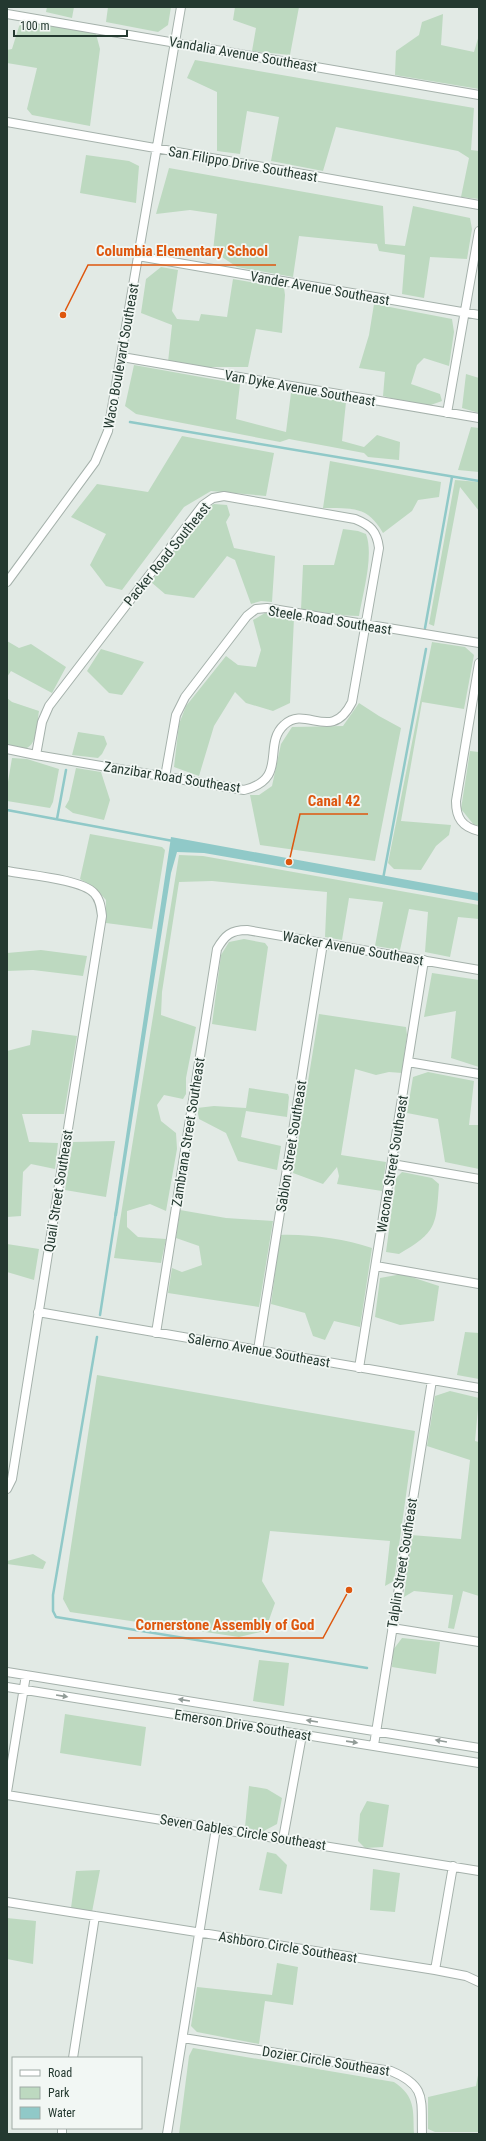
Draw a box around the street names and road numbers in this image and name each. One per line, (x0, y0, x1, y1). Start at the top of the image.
street label: Vandalia Avenue Southeast (168, 33, 318, 75)
street label: San Filippo Drive Southeast (167, 143, 319, 185)
street label: Vander Avenue Southeast (249, 268, 391, 308)
street label: Waco Boulevard Southeast (100, 282, 142, 430)
street label: Van Dyke Avenue Southeast (223, 367, 377, 409)
street label: Packer Road Southeast (120, 499, 214, 609)
street label: Steele Road Southeast (267, 602, 393, 638)
street label: Zanzibar Road Southeast (102, 758, 242, 796)
street label: Wacker Avenue Southeast (281, 928, 425, 968)
street label: Zambrana Street Southeast (168, 1056, 208, 1208)
street label: Sablon Street Southeast (273, 1079, 309, 1213)
street label: Wacona Street Southeast (373, 1094, 411, 1234)
street label: Quail Street Southeast (40, 1129, 76, 1253)
street label: Salerno Avenue Southeast (187, 1330, 331, 1370)
street label: Talplin Street Southeast (384, 1497, 420, 1629)
street label: Emerson Drive Southeast (173, 1706, 313, 1744)
street label: Seven Gables Circle Southeast (159, 1811, 327, 1853)
street label: Ashboro Circle Southeast (218, 1928, 358, 1966)
street label: Dozier Circle Southeast (261, 2043, 391, 2079)

